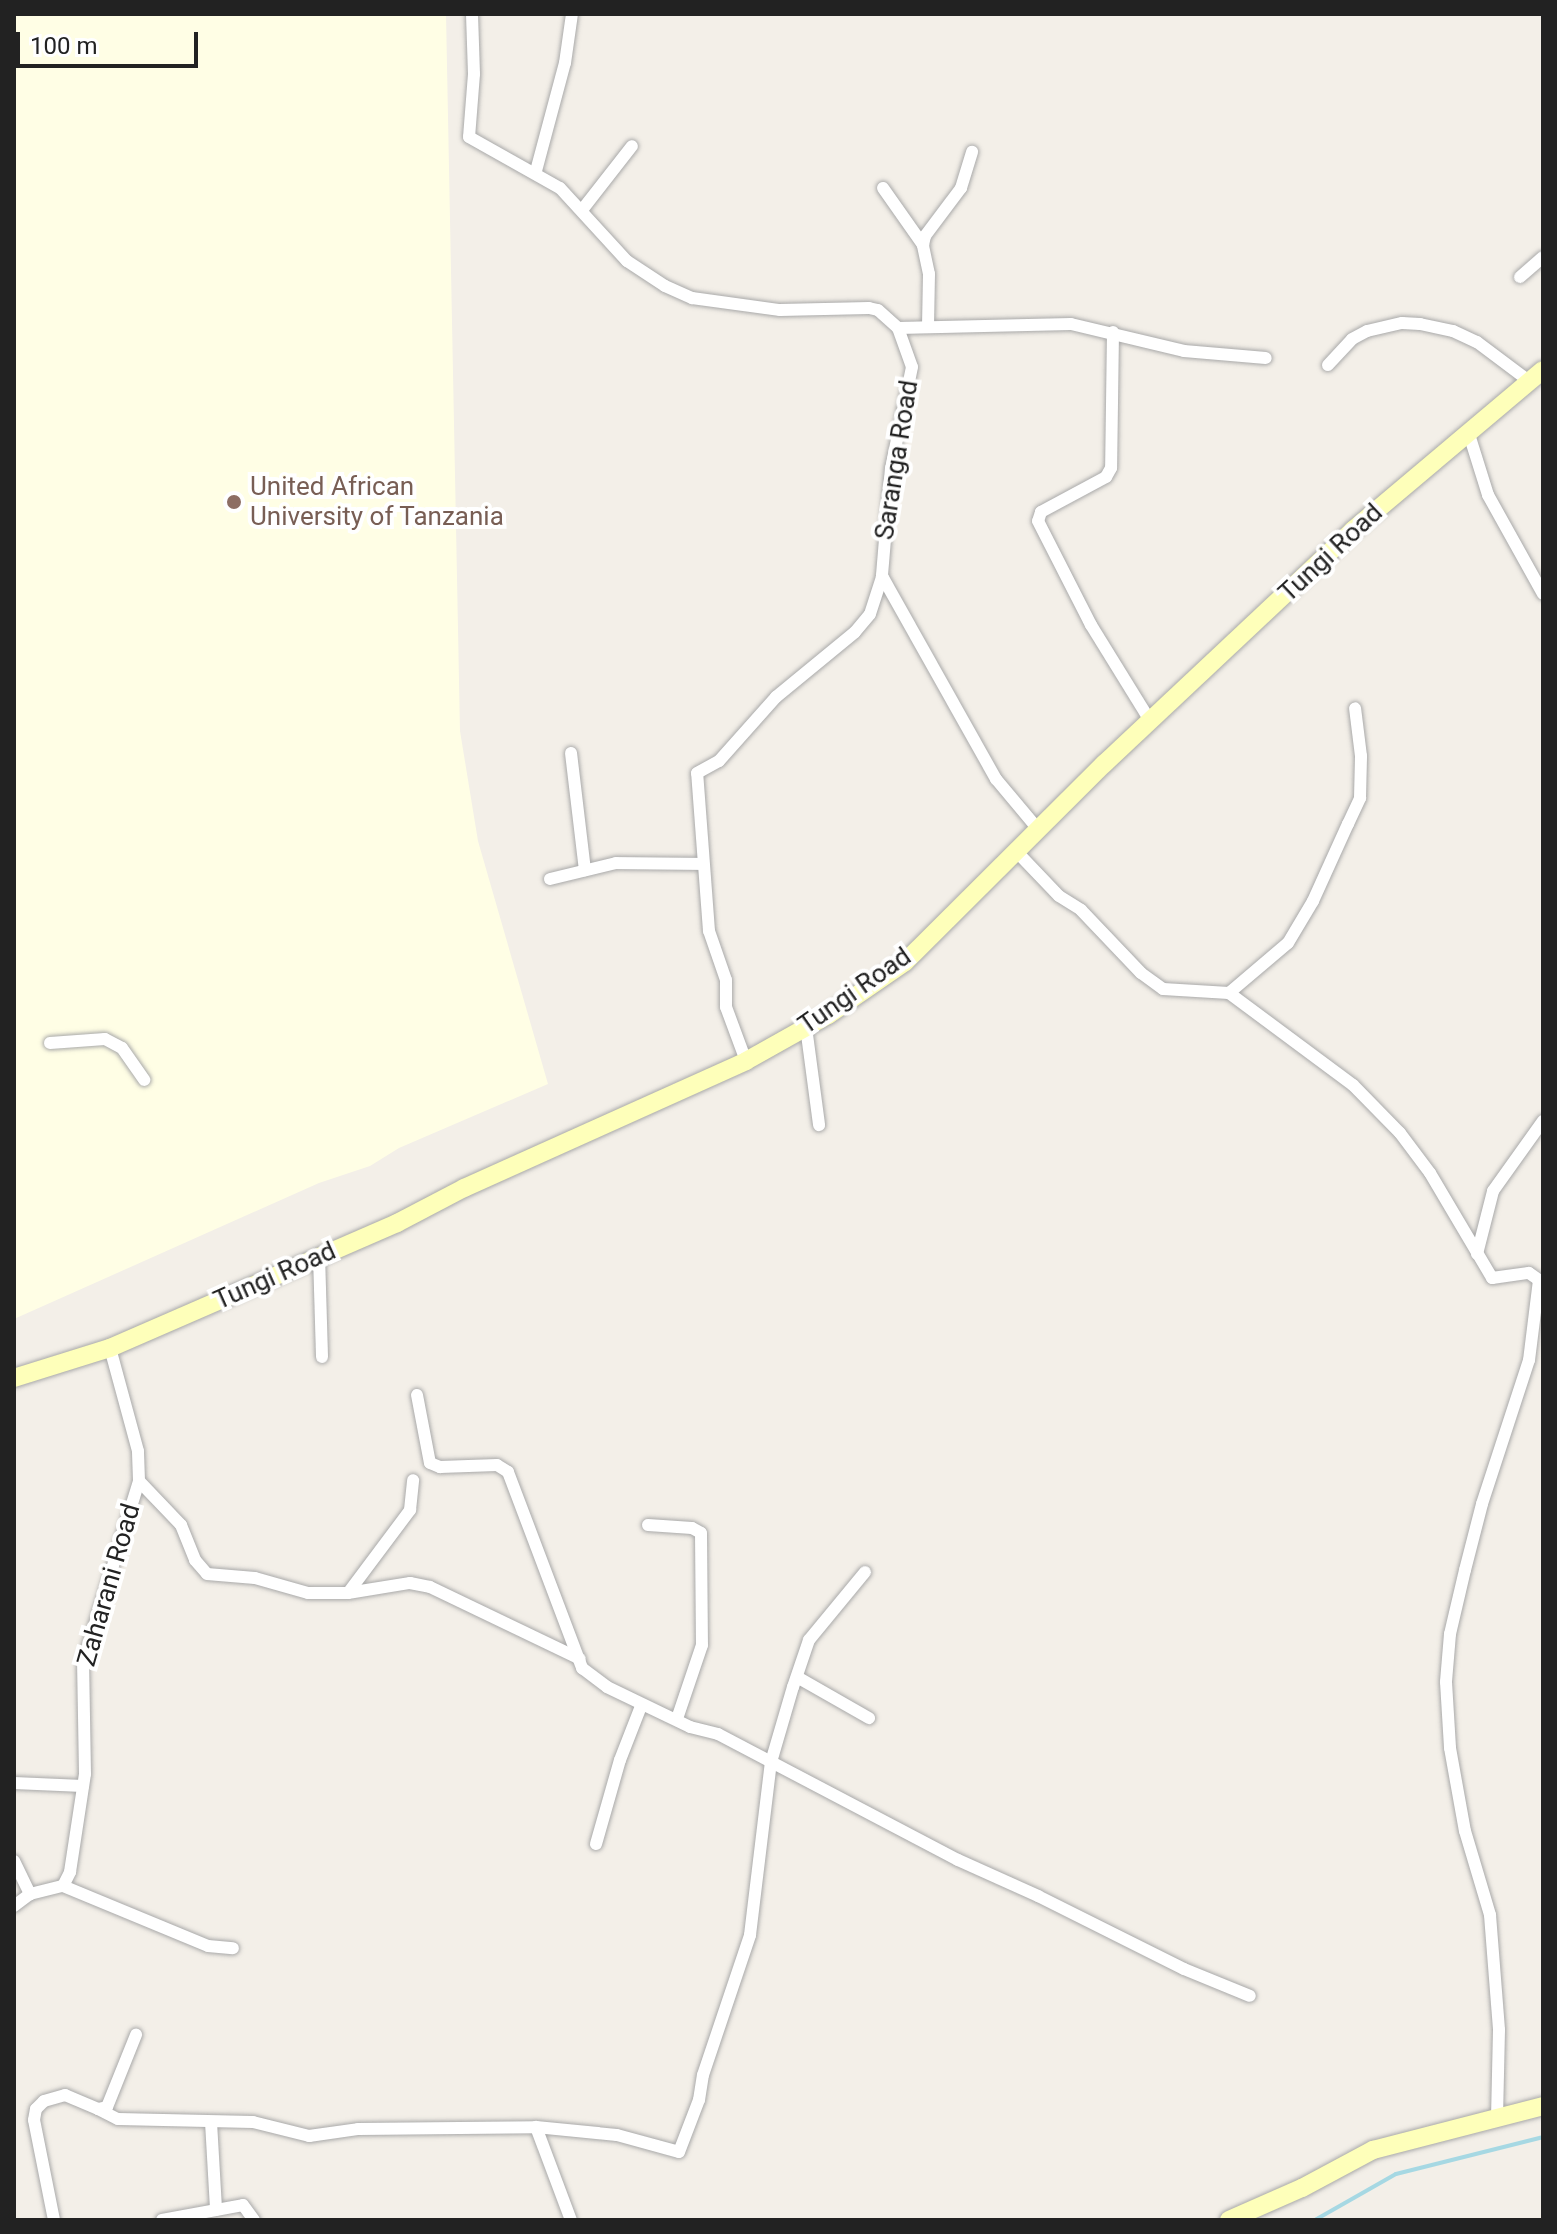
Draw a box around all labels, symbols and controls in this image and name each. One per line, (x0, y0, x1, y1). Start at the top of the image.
scale bar (20, 16, 202, 66)
text: 100 m (30, 32, 97, 60)
street label: Saranga Road (869, 378, 925, 542)
place label: United African University of Tanzania (250, 471, 504, 532)
marker: United African University of Tanzania (225, 493, 243, 511)
street label: Tungi Road (1273, 497, 1389, 609)
street label: Tungi Road (793, 941, 917, 1041)
street label: Tungi Road (209, 1235, 341, 1317)
street label: Zaharani Road (71, 1500, 147, 1670)

